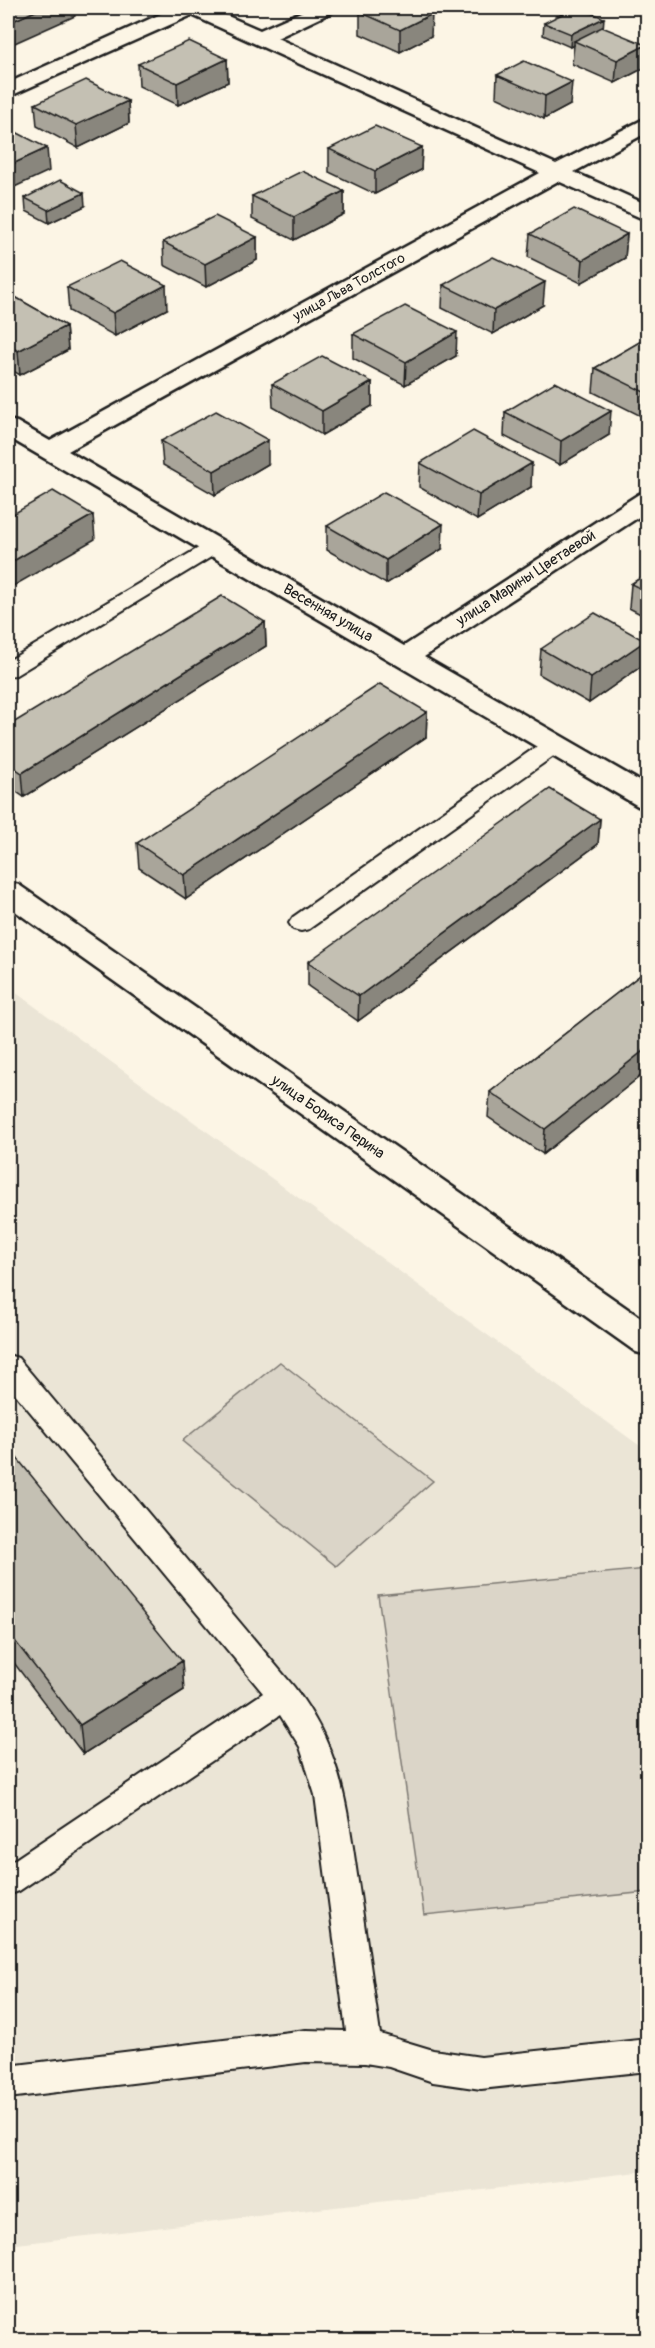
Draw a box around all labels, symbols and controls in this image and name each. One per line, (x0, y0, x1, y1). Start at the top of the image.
street label: улица Льва Толстого (289, 249, 408, 325)
street label: улица Марины Цветаевой (452, 526, 599, 631)
street label: Весенняя улица (280, 580, 376, 646)
street label: улица Бориса Перина (267, 1070, 388, 1163)

